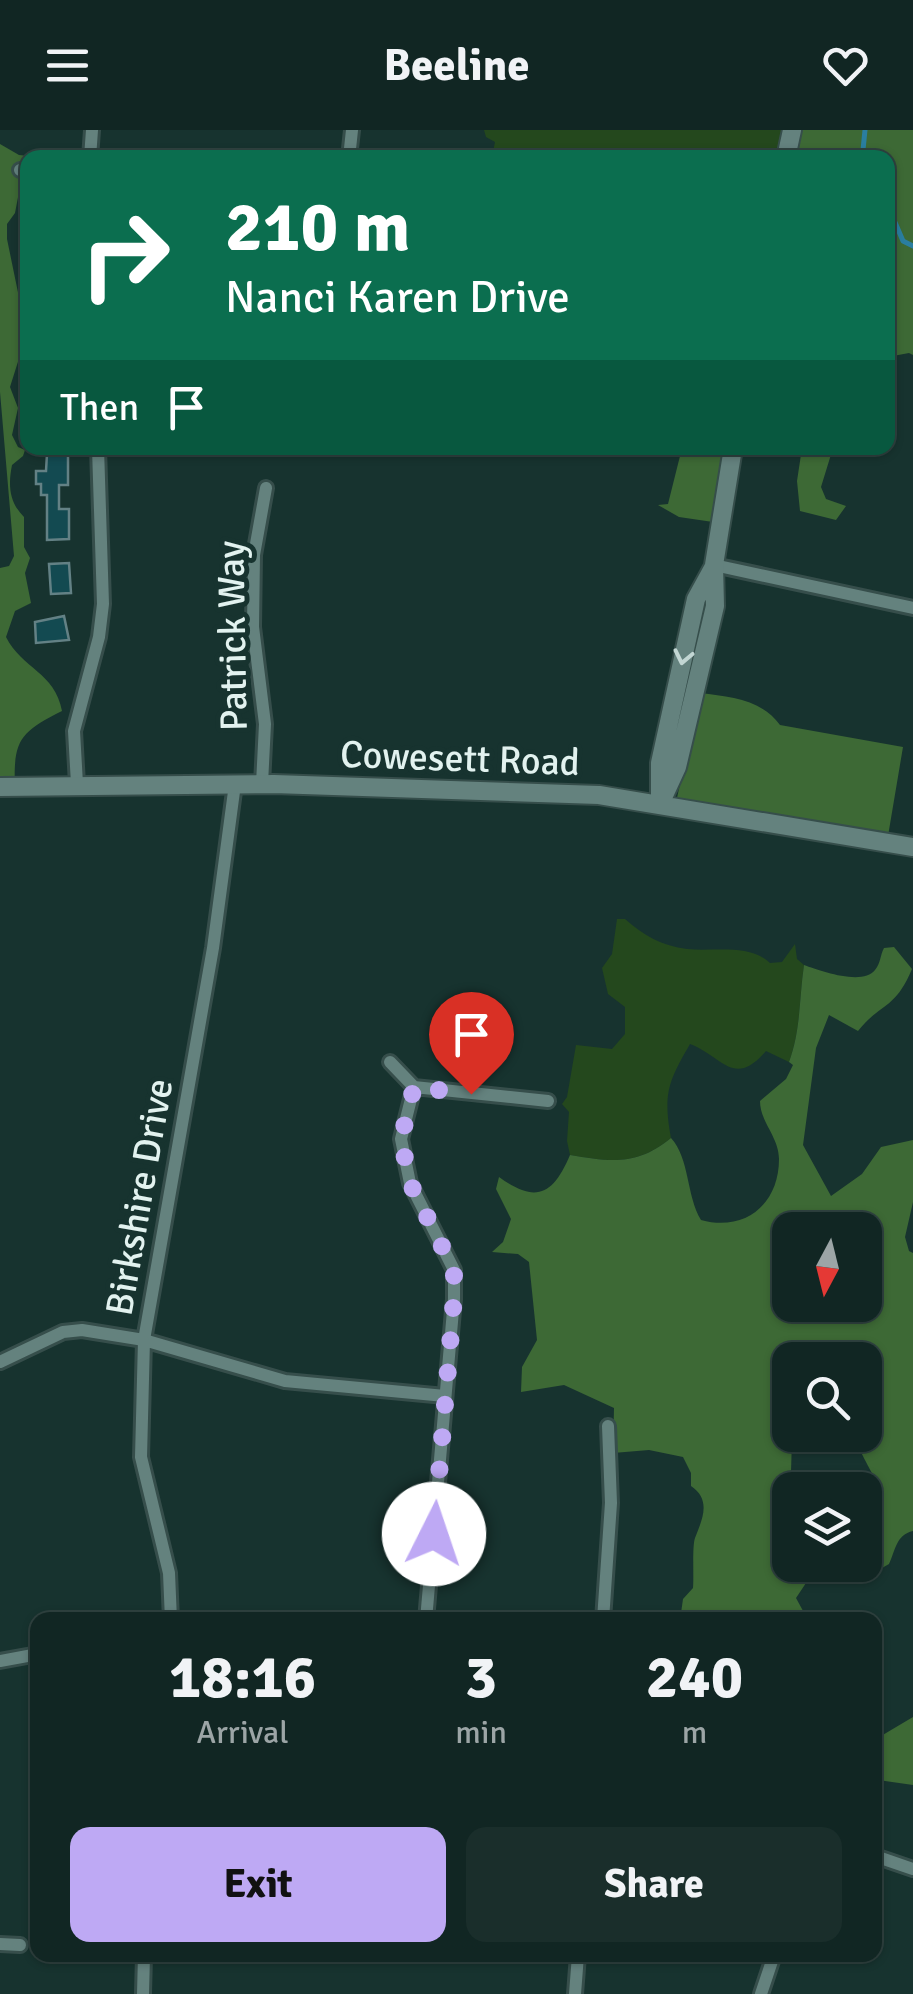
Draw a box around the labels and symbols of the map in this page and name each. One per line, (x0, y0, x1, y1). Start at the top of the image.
street label: Patrick Way (207, 540, 258, 732)
one-way arrow (674, 648, 695, 665)
street label: Cowesett Road (339, 731, 581, 786)
pin (429, 992, 514, 1095)
street label: Birkshire Drive (96, 1075, 183, 1319)
north arrow (772, 1212, 882, 1322)
position arrow (382, 1482, 486, 1586)

